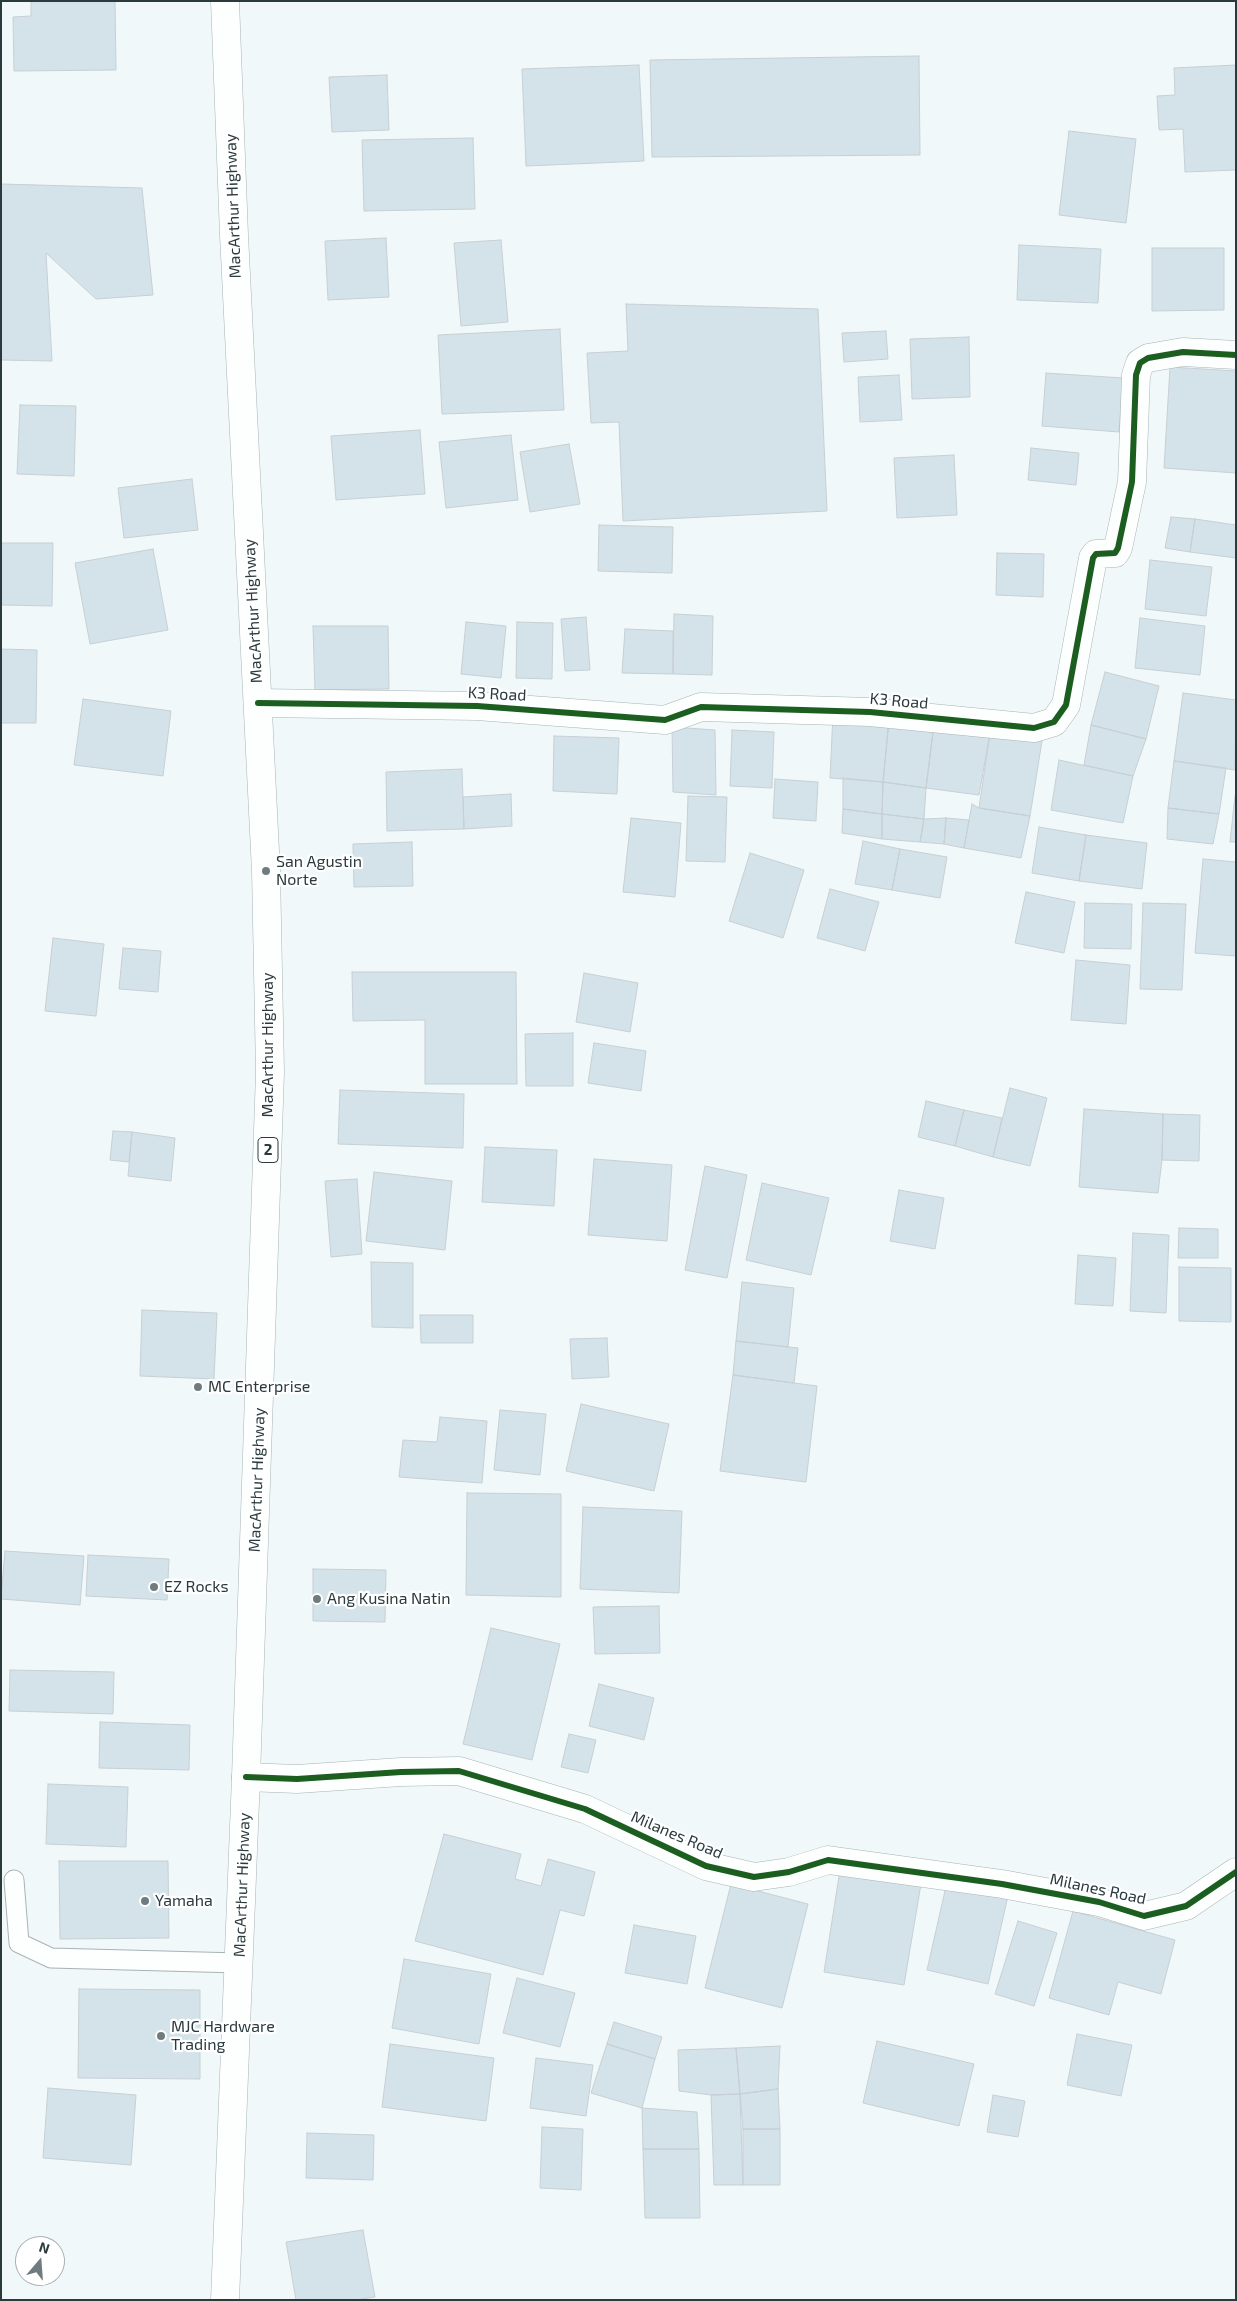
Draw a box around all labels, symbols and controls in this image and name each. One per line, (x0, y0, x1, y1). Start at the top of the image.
street label: MacArthur Highway (221, 133, 245, 279)
street label: MacArthur Highway (240, 538, 266, 684)
street label: K3 Road (467, 683, 527, 705)
street label: K3 Road (869, 689, 929, 713)
place label: San Agustin Norte (276, 852, 362, 890)
marker: San Agustin Norte (260, 865, 272, 877)
street label: MacArthur Highway (258, 973, 278, 1117)
road number: 2 (258, 1138, 278, 1162)
place label: MC Enterprise (208, 1377, 310, 1397)
marker: MC Enterprise (192, 1381, 204, 1393)
street label: MacArthur Highway (245, 1407, 269, 1553)
place label: EZ Rocks (164, 1577, 229, 1597)
marker: EZ Rocks (148, 1581, 160, 1593)
place label: Ang Kusina Natin (327, 1589, 450, 1609)
marker: Ang Kusina Natin (311, 1593, 323, 1605)
street label: Milanes Road (628, 1807, 726, 1863)
street label: MacArthur Highway (230, 1812, 254, 1958)
street label: Milanes Road (1048, 1869, 1148, 1909)
place label: Yamaha (155, 1891, 213, 1911)
marker: Yamaha (139, 1895, 151, 1907)
place label: MJC Hardware Trading (171, 2017, 275, 2055)
marker: MJC Hardware Trading (155, 2030, 167, 2042)
north arrow (15, 2236, 65, 2286)
text: N (37, 2238, 52, 2257)

